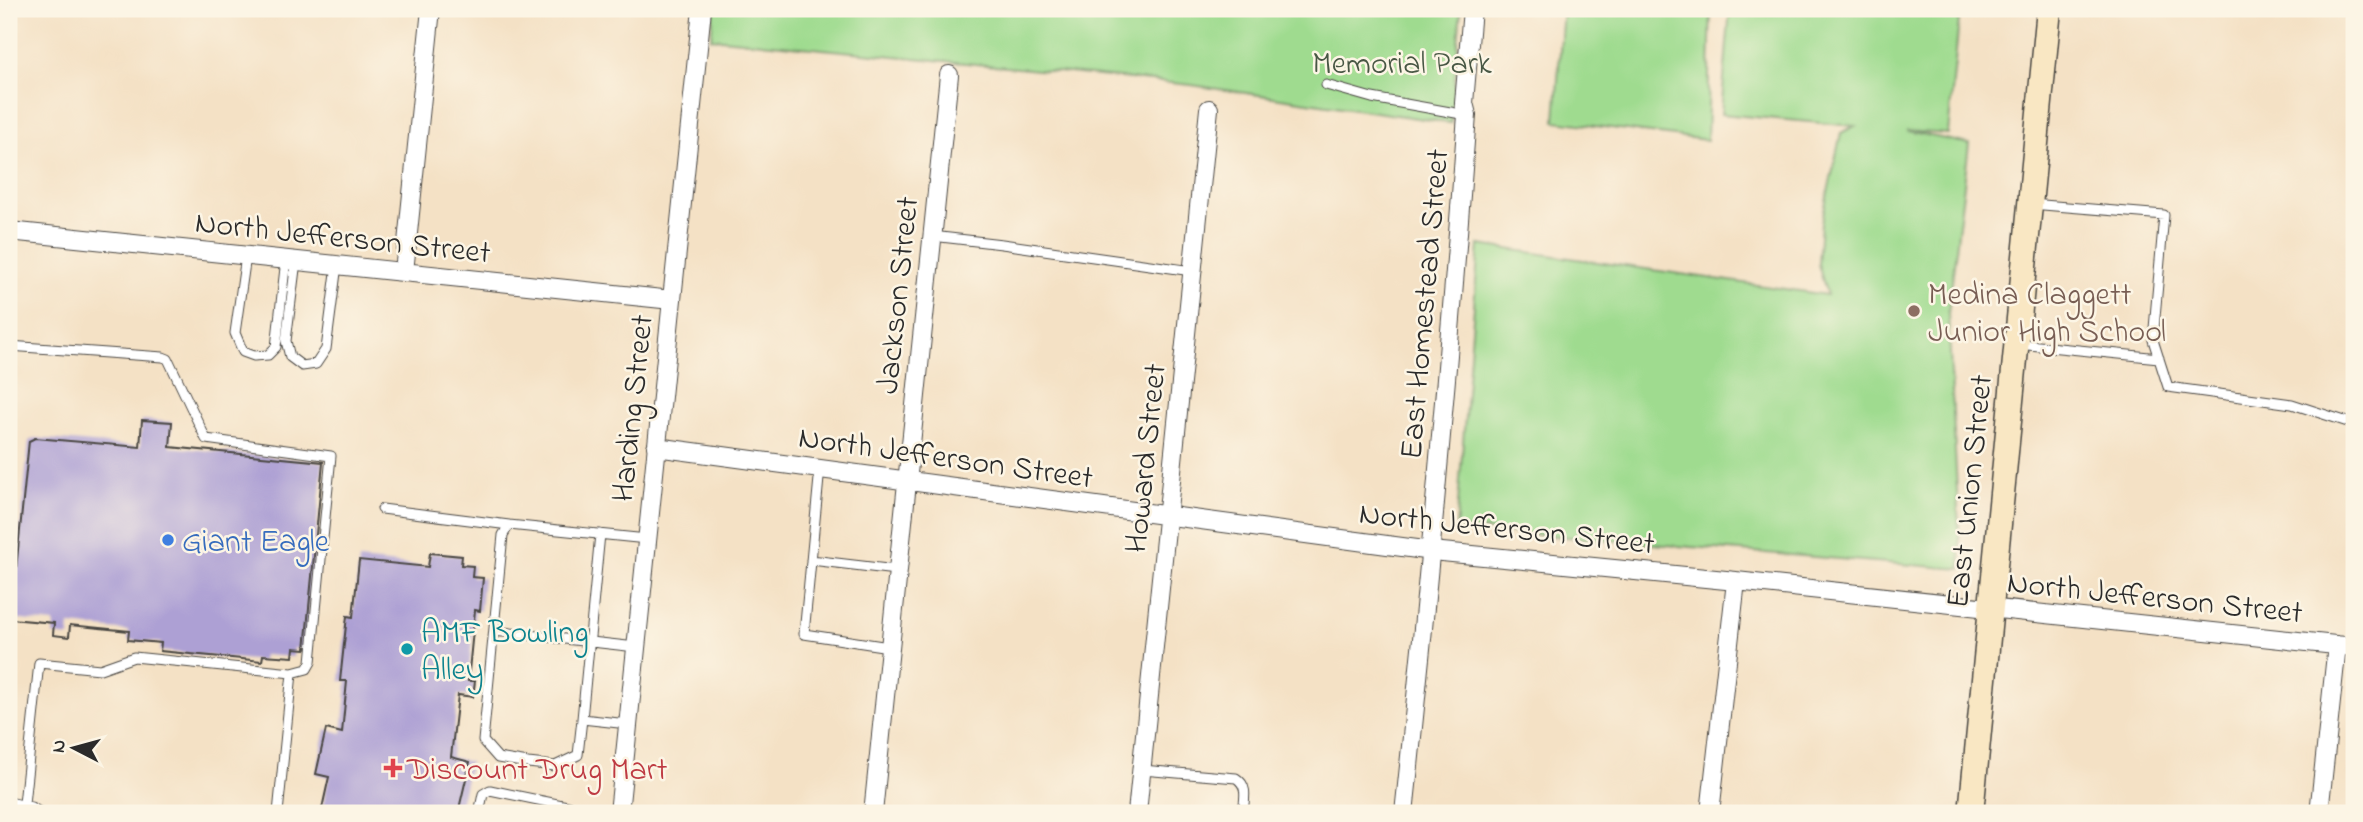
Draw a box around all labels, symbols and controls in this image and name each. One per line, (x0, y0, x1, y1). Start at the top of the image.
park label: Memorial Park (1312, 42, 1493, 89)
street label: East Homestead Street (1390, 147, 1463, 461)
street label: Jackson Street (866, 194, 933, 397)
street label: North Jefferson Street (193, 201, 493, 278)
place label: Medina Claggett Junior High School (1928, 273, 2166, 357)
marker: Medina Claggett Junior High School (1906, 303, 1922, 319)
street label: Harding Street (601, 312, 668, 504)
street label: Howard Street (1114, 361, 1181, 555)
street label: East Union Street (1936, 372, 2007, 610)
street label: North Jefferson Street (795, 416, 1096, 503)
street label: North Jefferson Street (1357, 492, 1657, 569)
place label: Giant Eagle (182, 520, 330, 567)
marker: Giant Eagle (160, 532, 176, 548)
street label: North Jefferson Street (2005, 561, 2305, 638)
place label: AMF Bowling Alley (421, 611, 589, 695)
marker: AMF Bowling Alley (399, 641, 415, 657)
north arrow (38, 714, 108, 784)
text: N (45, 739, 74, 754)
place label: Discount Drug Mart (406, 748, 668, 795)
marker: Discount Drug Mart (385, 760, 401, 776)

